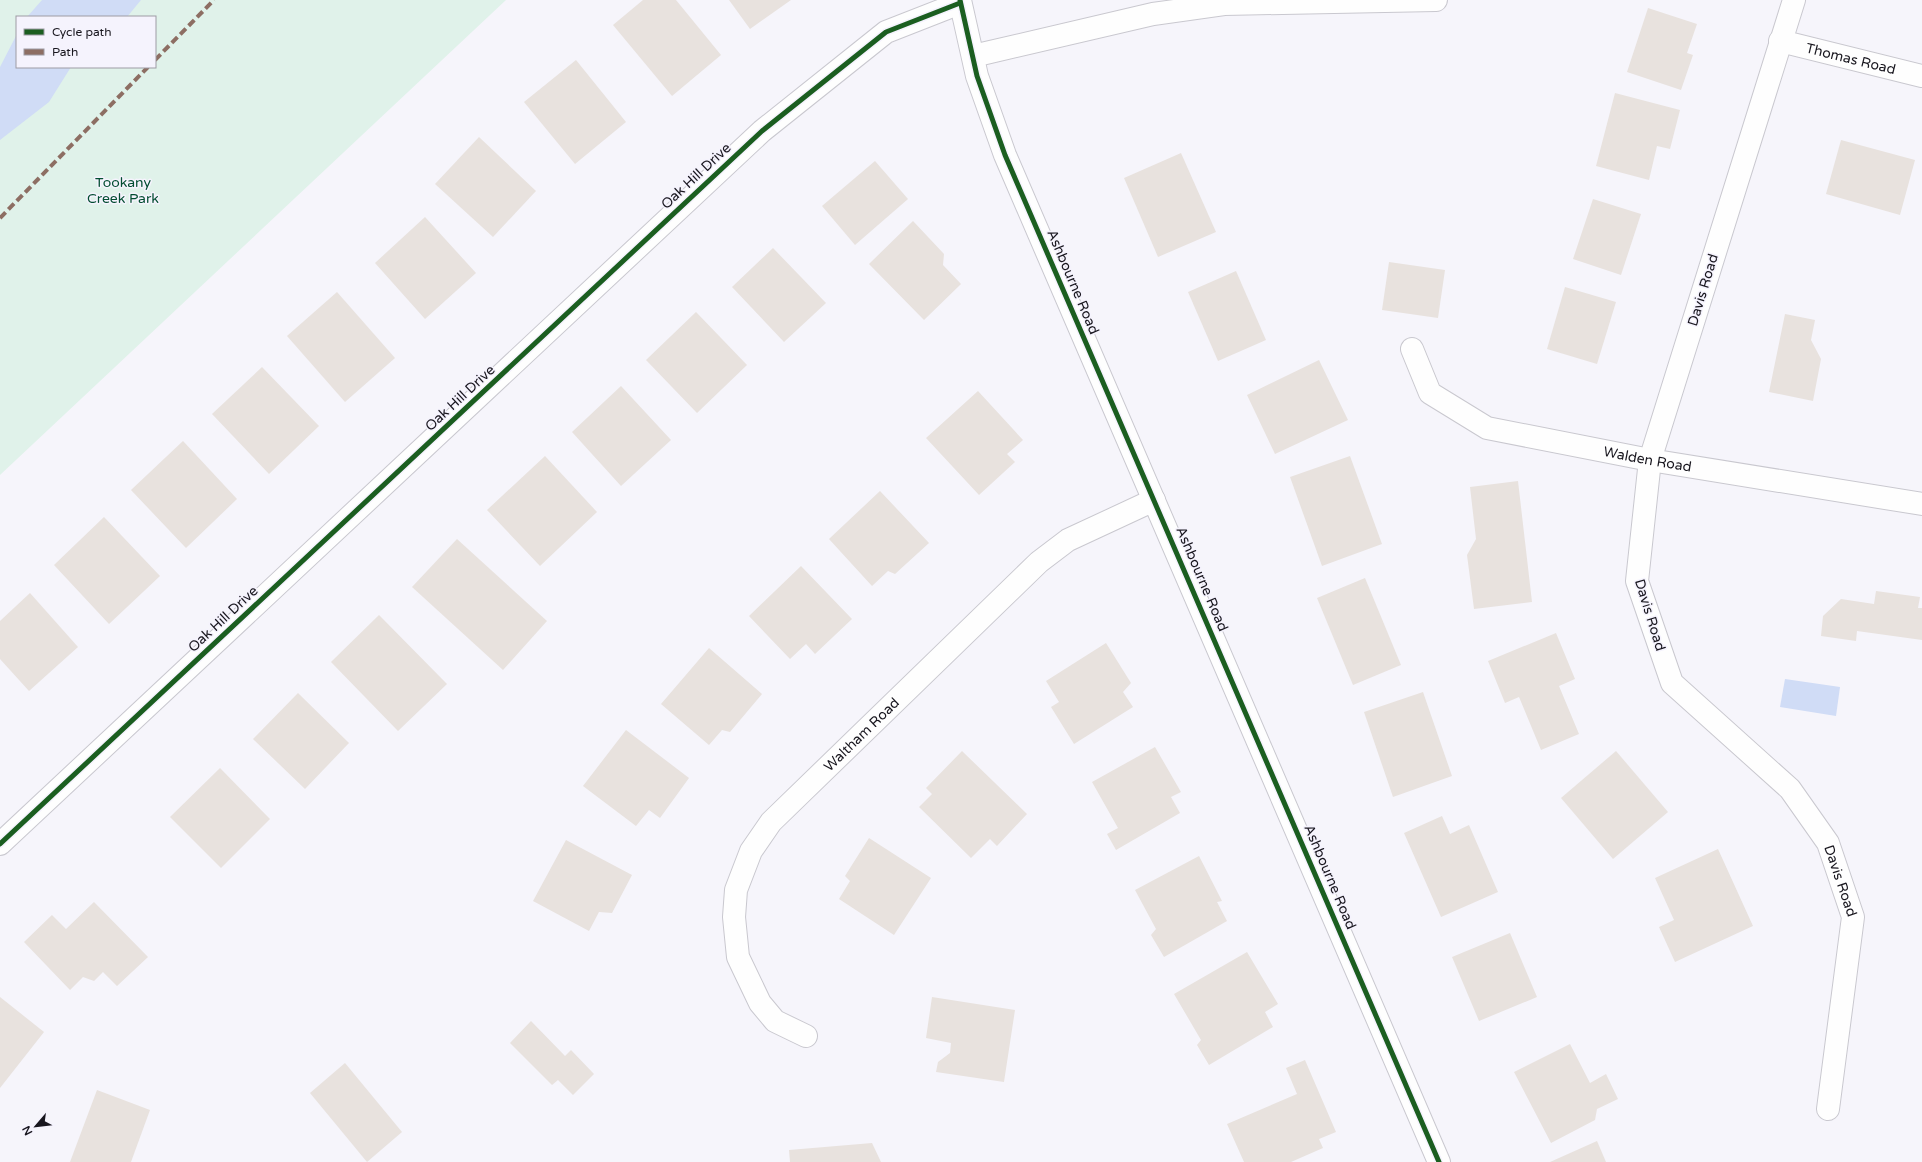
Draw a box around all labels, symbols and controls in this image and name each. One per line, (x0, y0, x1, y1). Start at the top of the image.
legend (16, 16, 156, 68)
text: Cycle path (52, 25, 111, 39)
street label: Thomas Road (1804, 39, 1897, 78)
text: Path (52, 45, 78, 59)
street label: Oak Hill Drive (658, 139, 735, 213)
park label: Tookany Creek Park (87, 174, 159, 207)
street label: Ashbourne Road (1043, 227, 1103, 337)
street label: Davis Road (1684, 252, 1722, 328)
street label: Oak Hill Drive (422, 361, 499, 435)
street label: Walden Road (1602, 443, 1693, 475)
street label: Ashbourne Road (1172, 524, 1232, 634)
street label: Davis Road (1631, 577, 1669, 653)
street label: Oak Hill Drive (185, 582, 262, 656)
street label: Waltham Road (820, 694, 903, 775)
street label: Ashbourne Road (1300, 822, 1360, 932)
street label: Davis Road (1821, 843, 1861, 919)
north arrow (16, 1106, 56, 1146)
text: N (20, 1124, 35, 1137)

